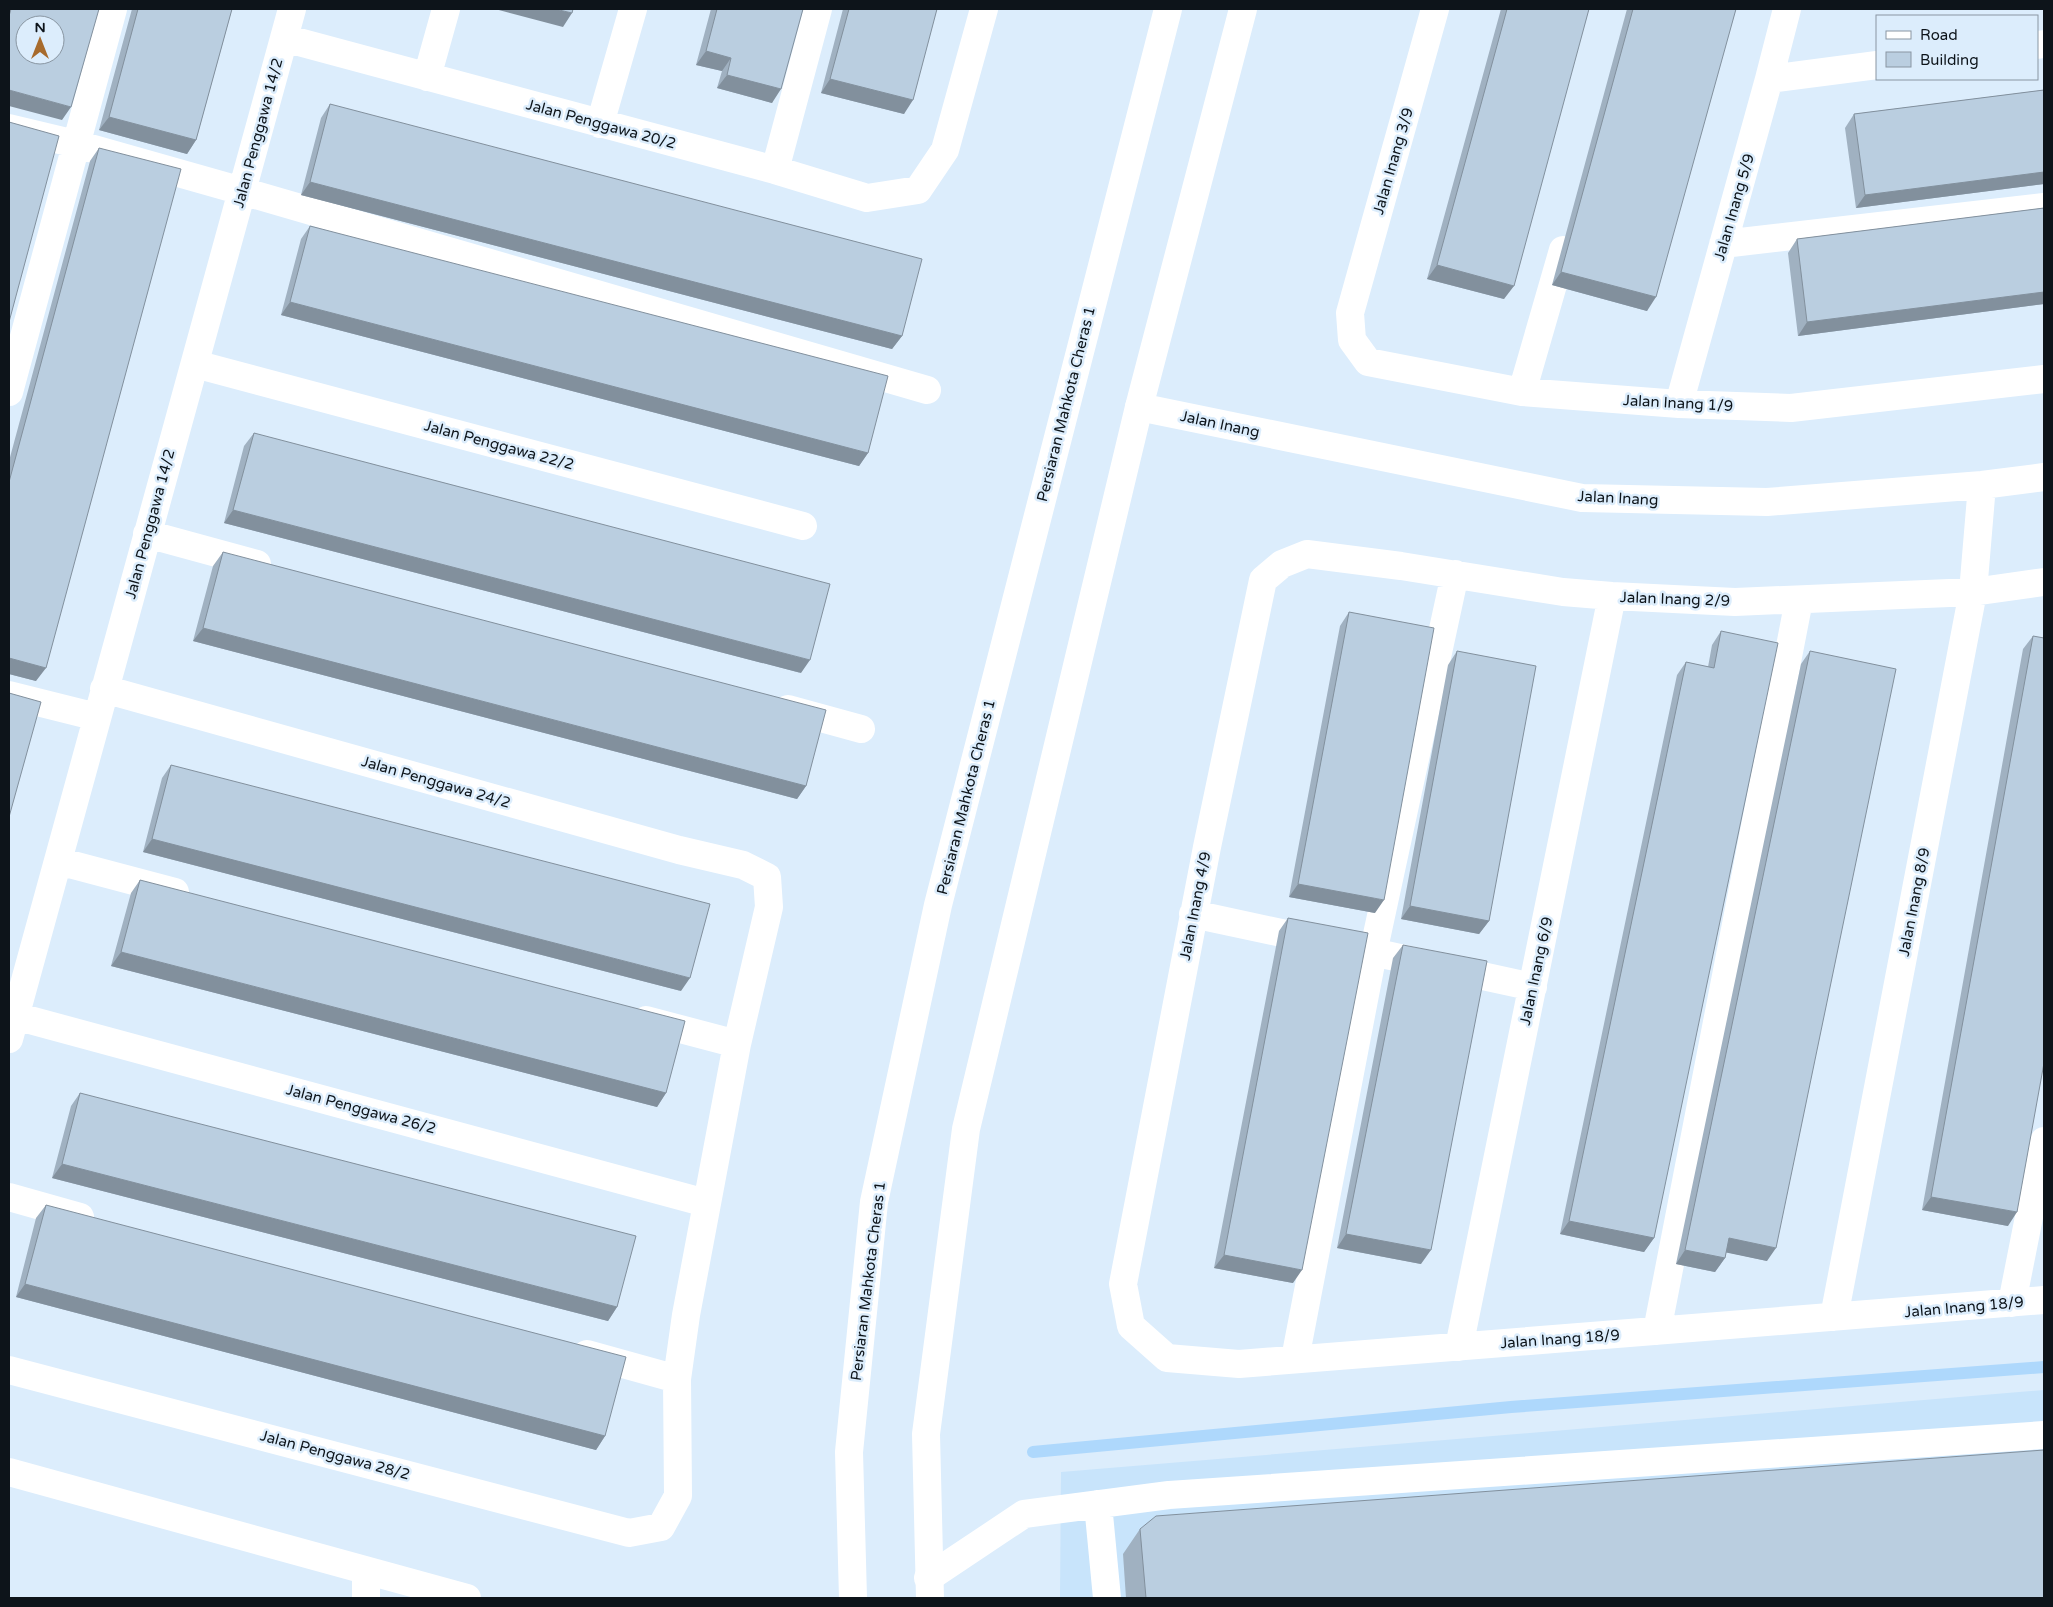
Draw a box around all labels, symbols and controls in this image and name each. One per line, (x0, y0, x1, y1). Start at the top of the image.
north arrow (15, 15, 65, 65)
legend (1876, 15, 2038, 80)
text: N (34, 19, 46, 36)
text: Road (1920, 26, 1958, 44)
text: Building (1920, 51, 1979, 69)
street label: Jalan Penggawa 14/2 (229, 56, 287, 210)
street label: Jalan Penggawa 20/2 (524, 95, 678, 153)
street label: Jalan Inang 3/9 (1369, 106, 1417, 216)
street label: Jalan Inang 5/9 (1710, 152, 1758, 262)
street label: Persiaran Mahkota Cheras 1 (1033, 304, 1099, 504)
street label: Jalan Inang 1/9 (1622, 391, 1734, 415)
street label: Jalan Inang (1179, 407, 1261, 441)
street label: Jalan Penggawa 22/2 (422, 416, 576, 474)
street label: Jalan Penggawa 14/2 (121, 447, 179, 601)
street label: Jalan Inang (1577, 487, 1659, 509)
street label: Jalan Inang 2/9 (1620, 588, 1730, 610)
street label: Persiaran Mahkota Cheras 1 (933, 697, 999, 897)
street label: Jalan Penggawa 24/2 (359, 752, 513, 812)
street label: Jalan Inang 8/9 (1895, 846, 1933, 958)
street label: Jalan Inang 4/9 (1176, 850, 1214, 962)
street label: Jalan Inang 6/9 (1516, 915, 1556, 1027)
street label: Jalan Penggawa 26/2 (284, 1080, 438, 1138)
street label: Persiaran Mahkota Cheras 1 (847, 1180, 889, 1382)
street label: Jalan Inang 18/9 (1904, 1293, 2024, 1321)
street label: Jalan Inang 18/9 (1500, 1326, 1620, 1352)
street label: Jalan Penggawa 28/2 (258, 1426, 412, 1484)

